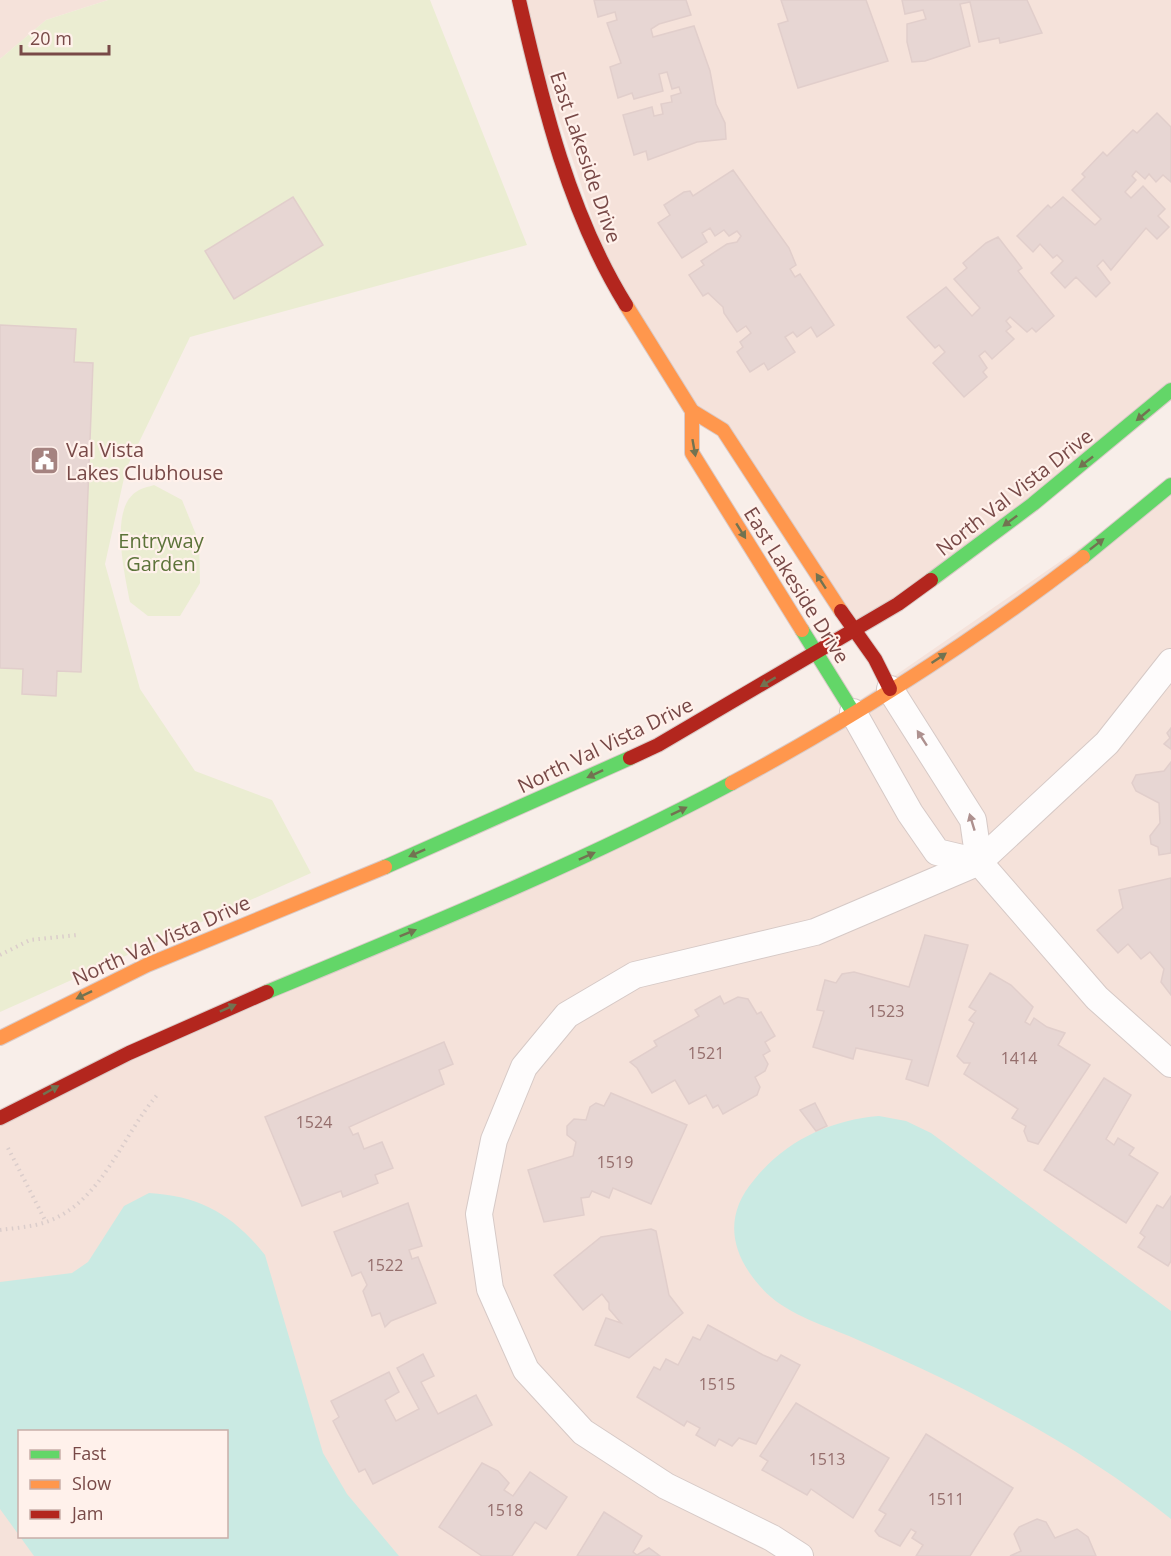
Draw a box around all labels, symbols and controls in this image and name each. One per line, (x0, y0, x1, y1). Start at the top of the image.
scale bar (21, 18, 110, 56)
text: 20 m (30, 26, 72, 50)
street label: East Lakeside Drive (544, 68, 628, 246)
one-way arrow (1135, 408, 1151, 421)
street label: North Val Vista Drive (930, 422, 1098, 562)
place label: Val Vista Lakes Clubhouse (66, 436, 224, 486)
one-way arrow (690, 439, 699, 458)
public building icon: Val Vista Lakes Clubhouse (29, 445, 61, 477)
one-way arrow (1078, 456, 1093, 468)
street label: East Lakeside Drive (738, 502, 856, 668)
one-way arrow (1002, 515, 1018, 528)
one-way arrow (736, 523, 747, 539)
park label: Entryway Garden (118, 527, 205, 577)
one-way arrow (1089, 537, 1105, 550)
one-way arrow (816, 573, 827, 589)
one-way arrow (931, 652, 947, 664)
one-way arrow (760, 677, 776, 688)
street label: North Val Vista Drive (513, 691, 697, 799)
one-way arrow (917, 730, 928, 746)
one-way arrow (587, 769, 604, 778)
one-way arrow (670, 807, 688, 817)
one-way arrow (967, 813, 976, 831)
one-way arrow (408, 848, 426, 858)
one-way arrow (578, 851, 596, 860)
street label: North Val Vista Drive (68, 889, 254, 991)
one-way arrow (399, 928, 417, 937)
one-way arrow (75, 991, 92, 1000)
house number: 1523 (868, 1000, 904, 1022)
one-way arrow (219, 1003, 237, 1013)
house number: 1521 (688, 1042, 724, 1064)
house number: 1414 (1001, 1047, 1037, 1069)
one-way arrow (43, 1085, 60, 1095)
house number: 1524 (296, 1111, 332, 1133)
house number: 1519 (597, 1151, 633, 1173)
house number: 1522 (367, 1254, 403, 1276)
house number: 1515 (699, 1373, 735, 1395)
legend (18, 1430, 228, 1538)
text: Fast (72, 1441, 106, 1465)
house number: 1513 (809, 1448, 845, 1470)
text: Slow (72, 1471, 111, 1495)
house number: 1511 (928, 1488, 964, 1510)
house number: 1518 (487, 1499, 523, 1521)
text: Jam (70, 1501, 104, 1525)

